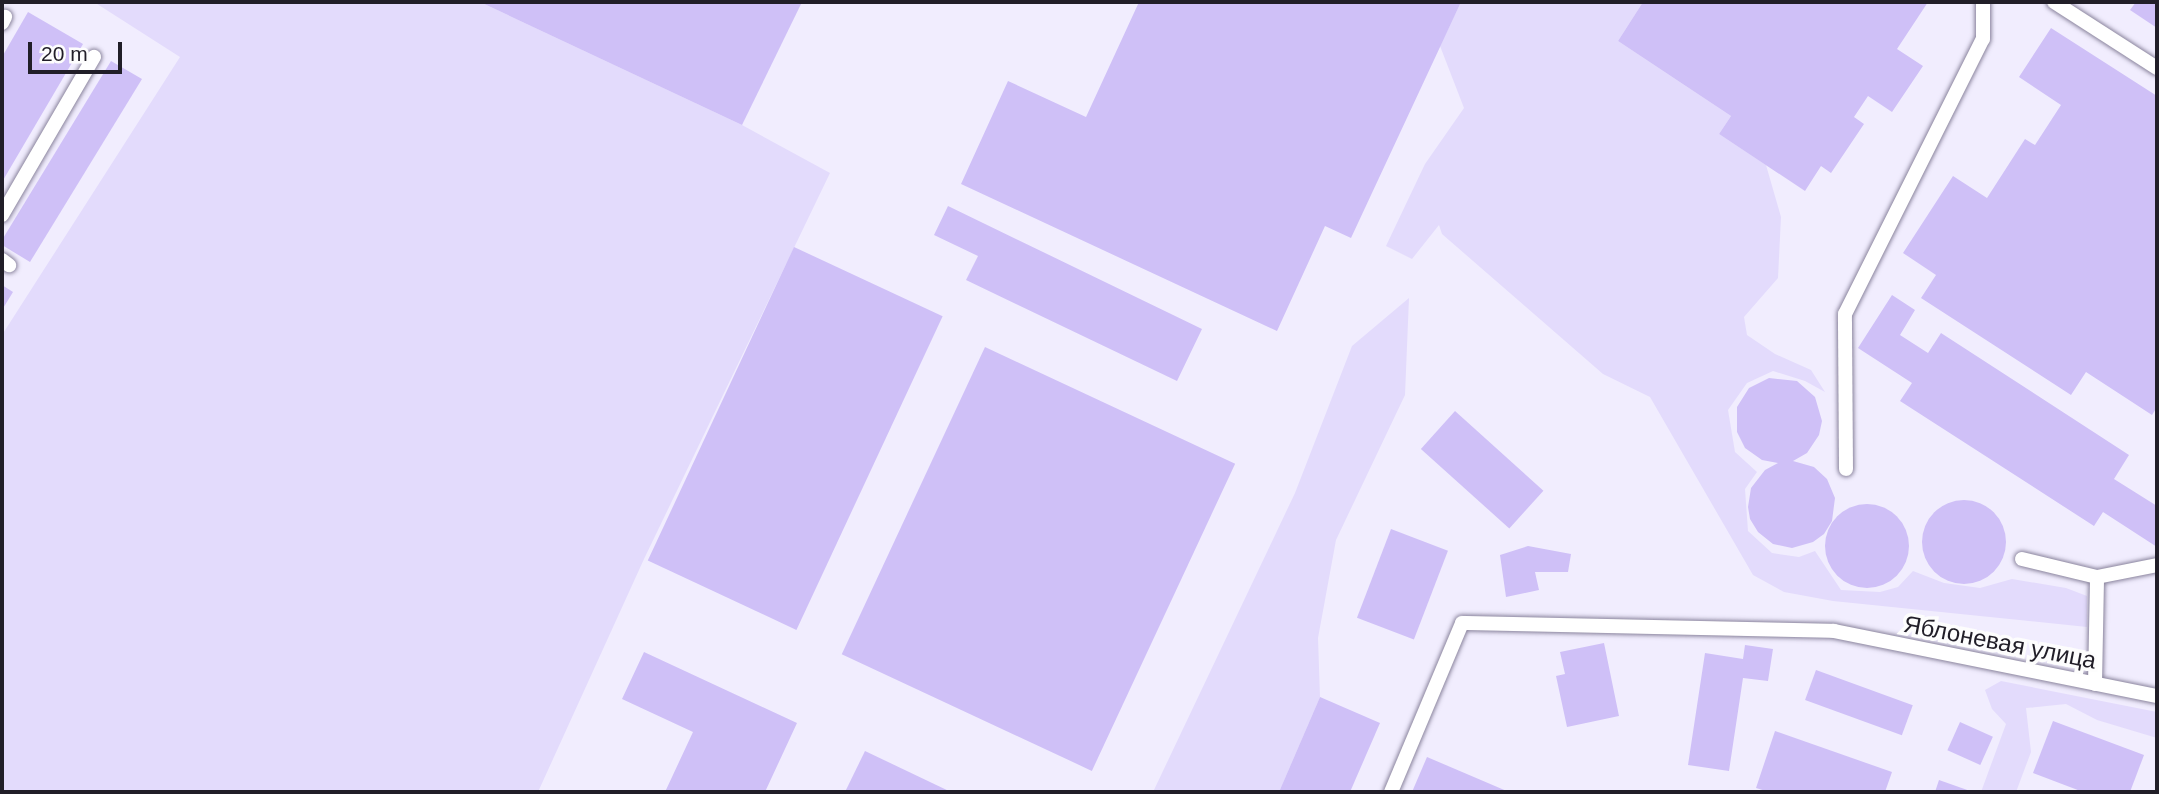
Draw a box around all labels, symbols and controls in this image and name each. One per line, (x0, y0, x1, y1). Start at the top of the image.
scale bar (32, 28, 126, 72)
text: 20 m (41, 42, 88, 65)
street label: Яблоневая улица (1901, 609, 2099, 675)

